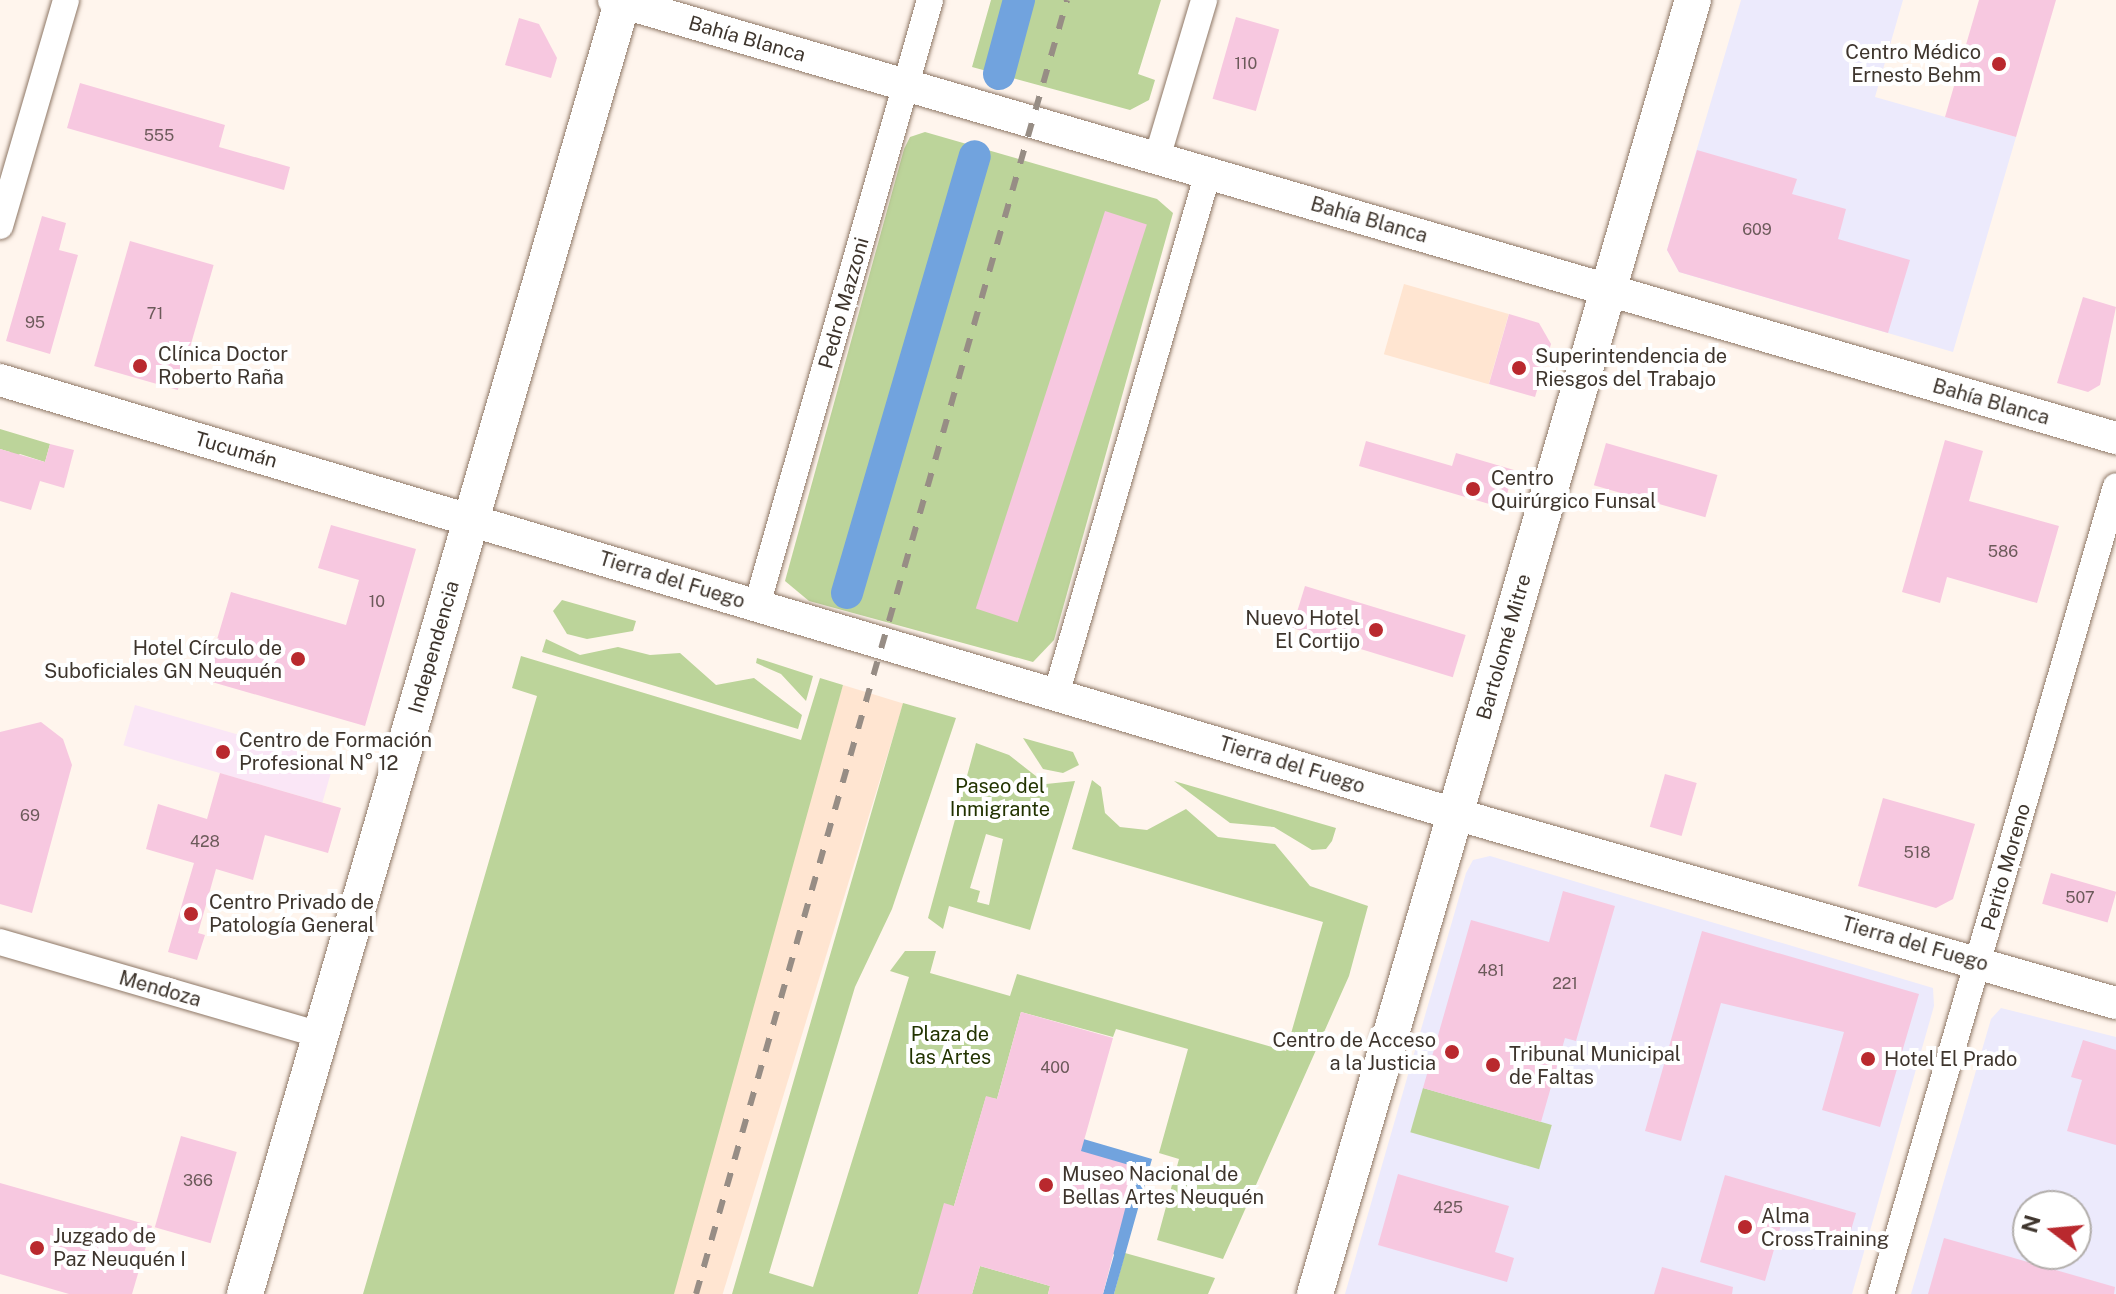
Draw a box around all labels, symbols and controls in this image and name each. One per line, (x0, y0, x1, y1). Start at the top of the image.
street label: Bahía Blanca (686, 11, 808, 67)
place label: Centro Médico Ernesto Behm (1845, 40, 1981, 87)
marker: Centro Médico Ernesto Behm (1988, 53, 2010, 75)
house number: 110 (1235, 54, 1257, 74)
house number: 555 (144, 126, 174, 146)
street label: Bahía Blanca (1308, 192, 1430, 248)
house number: 609 (1742, 220, 1772, 240)
street label: Pedro Mazzoni (814, 235, 874, 371)
house number: 71 (147, 304, 163, 324)
house number: 95 (25, 313, 45, 333)
place label: Clínica Doctor Roberto Raña (158, 342, 288, 389)
place label: Superintendencia de Riesgos del Trabajo (1535, 344, 1727, 391)
marker: Clínica Doctor Roberto Raña (129, 355, 151, 377)
marker: Superintendencia de Riesgos del Trabajo (1510, 359, 1528, 377)
street label: Bahía Blanca (1930, 374, 2052, 430)
street label: Tucumán (192, 427, 280, 473)
place label: Centro Quirúrgico Funsal (1491, 466, 1656, 513)
marker: Centro Quirúrgico Funsal (1462, 478, 1484, 500)
house number: 586 (1988, 542, 2018, 562)
street label: Tierra del Fuego (596, 546, 748, 614)
street label: Bartolomé Mitre (1472, 571, 1536, 723)
street label: Independencia (404, 578, 464, 716)
house number: 10 (369, 592, 385, 612)
place label: Nuevo Hotel El Cortijo (1245, 606, 1360, 653)
marker: Nuevo Hotel El Cortijo (1367, 621, 1385, 639)
place label: Hotel Círculo de Suboficiales GN Neuquén (44, 636, 282, 683)
marker: Hotel Círculo de Suboficiales GN Neuquén (289, 650, 307, 668)
place label: Centro de Formación Profesional N° 12 (239, 728, 432, 775)
street label: Tierra del Fuego (1216, 731, 1368, 799)
marker: Centro de Formación Profesional N° 12 (214, 743, 232, 761)
park label: Paseo del Inmigrante (950, 775, 1050, 822)
street label: Perito Moreno (1976, 801, 2036, 933)
house number: 69 (20, 806, 40, 826)
house number: 428 (190, 832, 220, 852)
house number: 518 (1903, 843, 1931, 863)
house number: 507 (2065, 888, 2095, 908)
place label: Centro Privado de Patología General (209, 890, 375, 937)
marker: Centro Privado de Patología General (180, 903, 202, 925)
street label: Tierra del Fuego (1839, 912, 1991, 976)
house number: 481 (1478, 961, 1504, 981)
street label: Mendoza (116, 966, 204, 1012)
house number: 221 (1552, 974, 1578, 994)
park label: Plaza de las Artes (909, 1023, 991, 1070)
place label: Centro de Acceso a la Justicia (1272, 1028, 1436, 1075)
place label: Tribunal Municipal de Faltas (1509, 1042, 1681, 1089)
marker: Centro de Acceso a la Justicia (1443, 1043, 1461, 1061)
place label: Hotel El Prado (1884, 1047, 2017, 1071)
marker: Hotel El Prado (1859, 1050, 1877, 1068)
marker: Tribunal Municipal de Faltas (1484, 1056, 1502, 1074)
house number: 400 (1040, 1058, 1070, 1078)
place label: Museo Nacional de Bellas Artes Neuquén (1062, 1162, 1264, 1209)
house number: 366 (183, 1171, 213, 1191)
marker: Museo Nacional de Bellas Artes Neuquén (1037, 1176, 1055, 1194)
north arrow (2012, 1190, 2092, 1270)
house number: 425 (1433, 1198, 1463, 1218)
place label: Alma CrossTraining (1761, 1204, 1889, 1251)
text: N (2016, 1212, 2046, 1236)
marker: Alma CrossTraining (1736, 1218, 1754, 1236)
place label: Juzgado de Paz Neuquén I (53, 1224, 186, 1271)
marker: Juzgado de Paz Neuquén I (28, 1239, 46, 1257)

